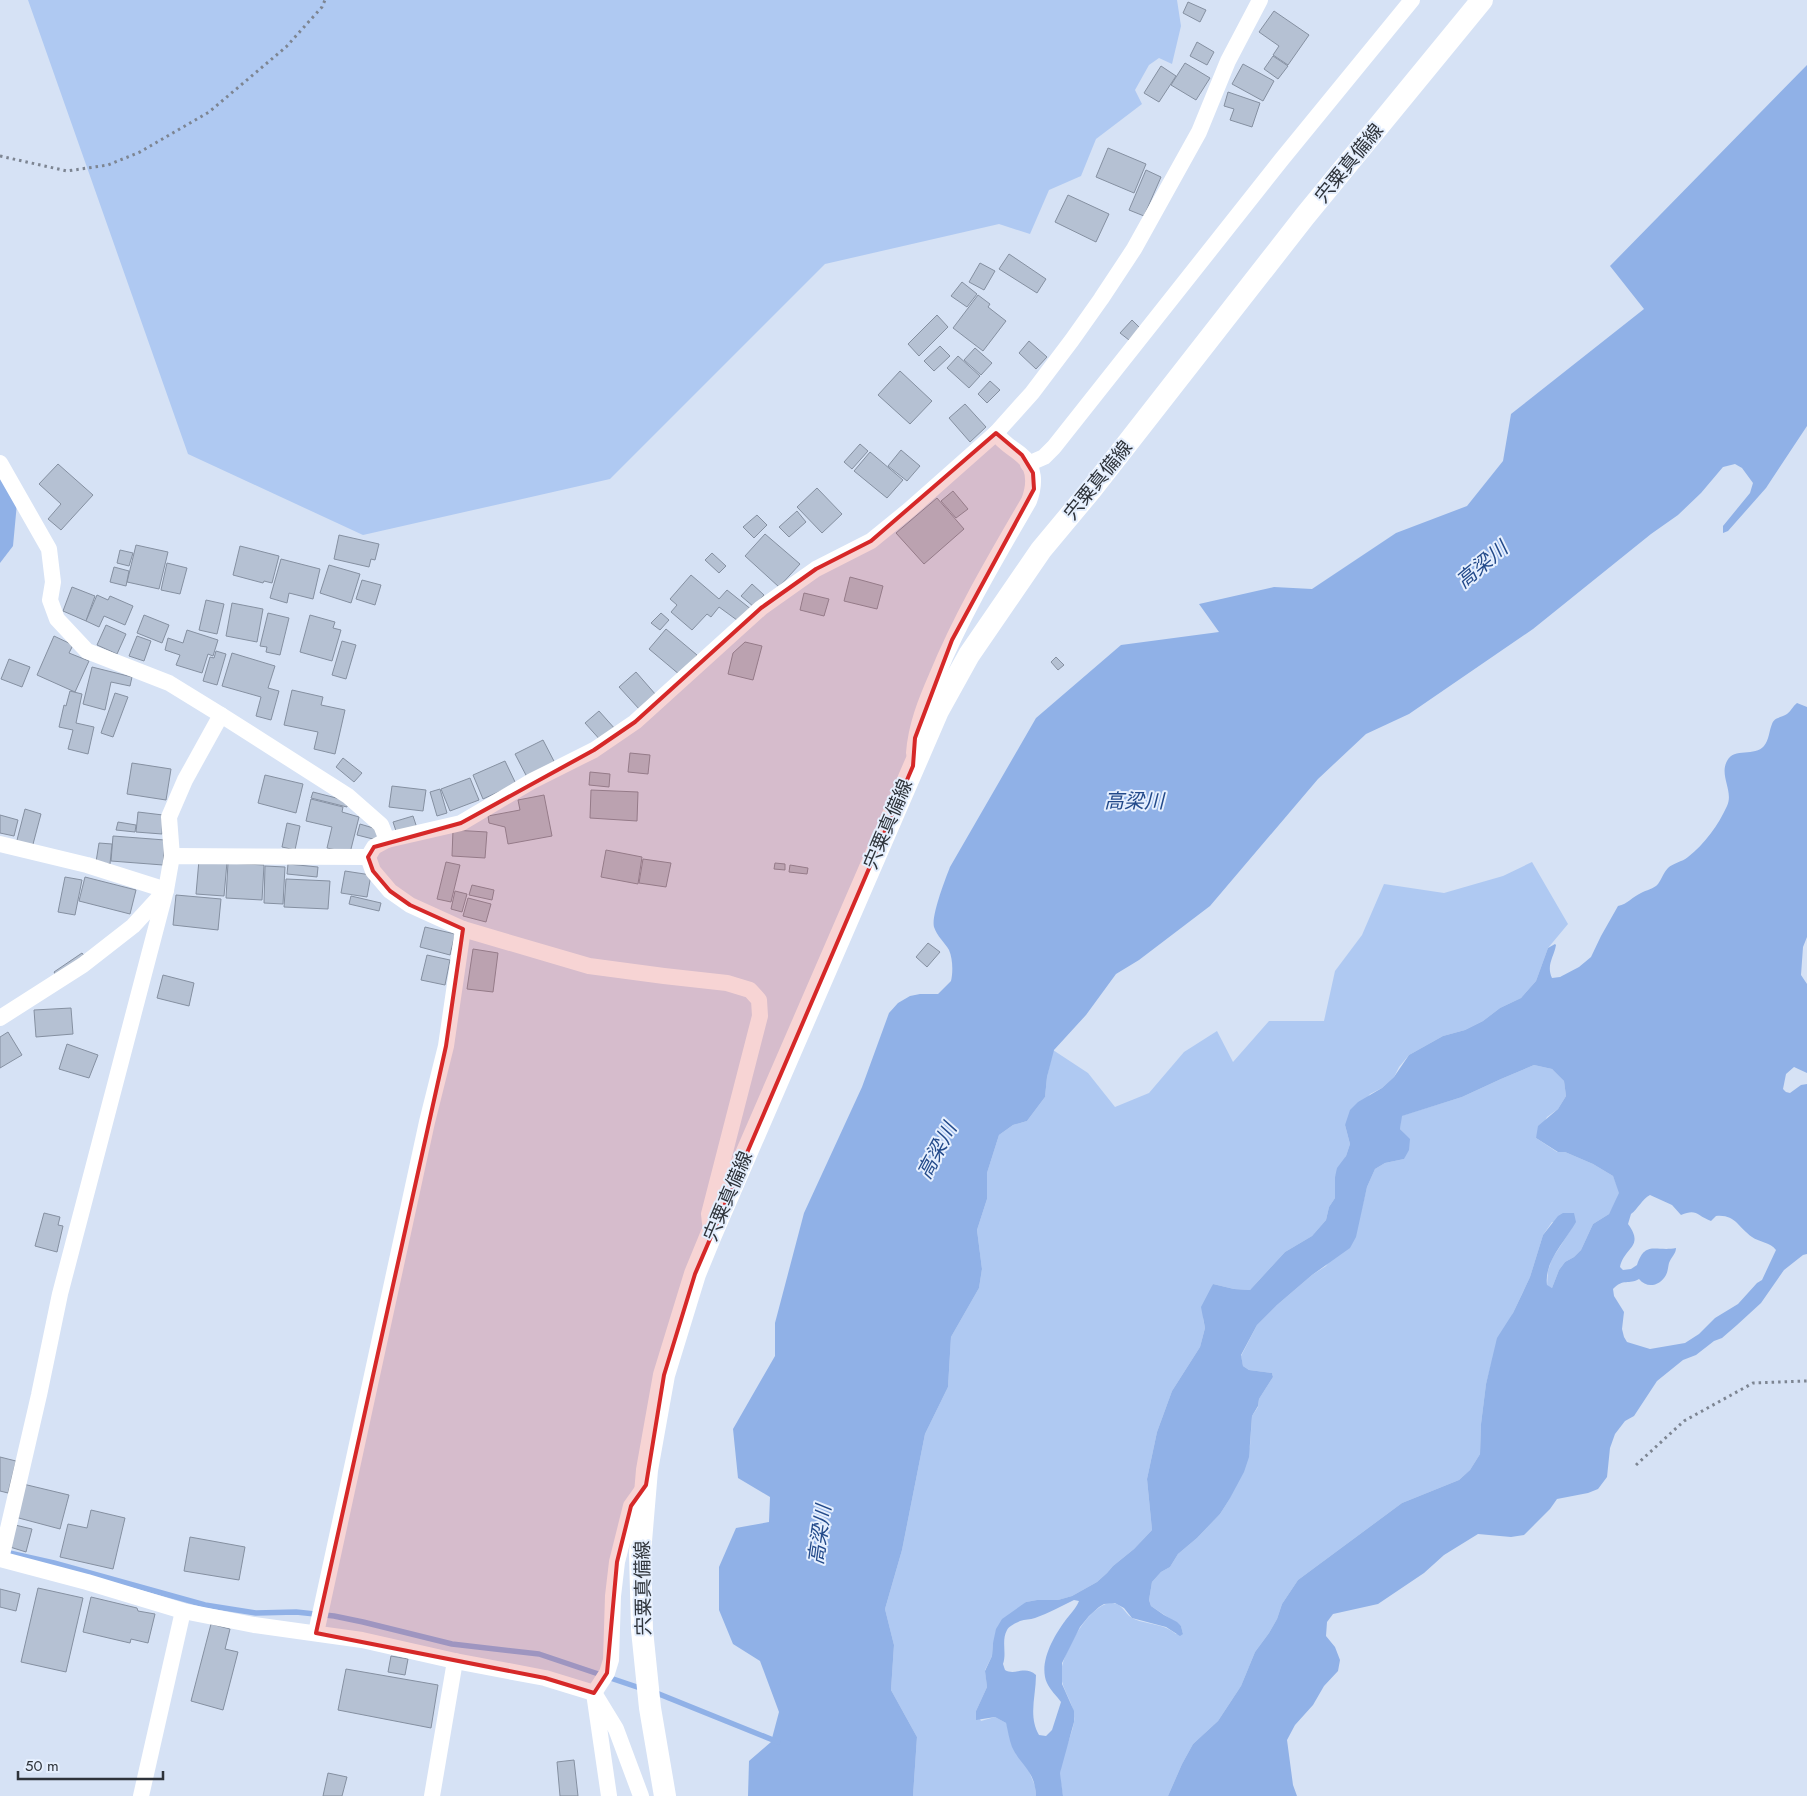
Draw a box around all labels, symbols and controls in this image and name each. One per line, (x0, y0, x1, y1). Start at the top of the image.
street label: 宍粟真備線 (1309, 118, 1389, 208)
street label: 宍粟真備線 (1058, 435, 1138, 525)
water label: 高梁川 (1450, 533, 1516, 595)
street label: 宍粟真備線 (857, 775, 919, 873)
water label: 高梁川 (1104, 787, 1166, 816)
water label: 高梁川 (910, 1116, 965, 1184)
street label: 宍粟真備線 (697, 1147, 759, 1245)
water label: 高梁川 (801, 1501, 839, 1567)
street label: 宍粟真備線 (629, 1540, 657, 1636)
scale bar (18, 1748, 162, 1780)
text: 50 m (25, 1755, 59, 1777)

